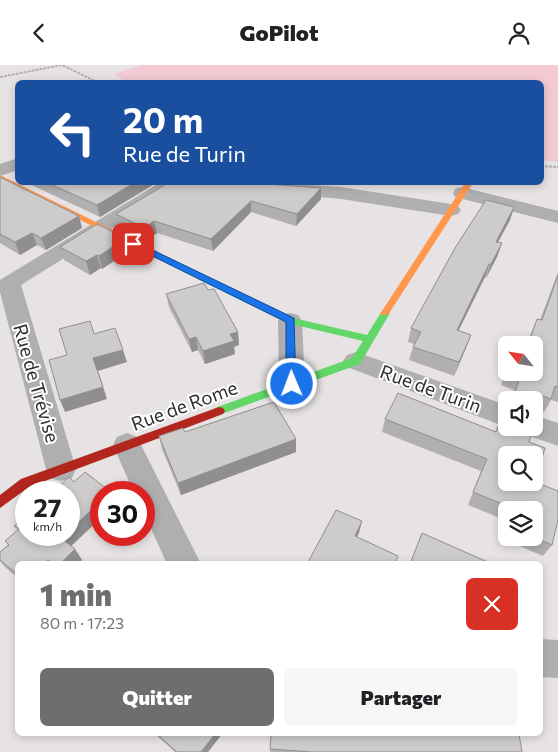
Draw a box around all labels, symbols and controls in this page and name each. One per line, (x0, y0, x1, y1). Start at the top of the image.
icon: back (25, 19, 53, 47)
text: GoPilot (240, 19, 318, 46)
icon: person (505, 19, 533, 47)
text: 20 m (123, 97, 203, 140)
icon: left (40, 100, 105, 165)
text: Rue de Turin (123, 140, 246, 167)
pin (112, 223, 154, 265)
icon: arrive (119, 230, 147, 258)
street label: Rue de Trévise (9, 321, 65, 445)
north arrow (498, 336, 542, 381)
map controls (498, 336, 543, 546)
position arrow (265, 357, 317, 409)
street label: Rue de Turin (377, 359, 485, 417)
street label: Rue de Rome (128, 375, 240, 435)
button: sound (498, 391, 543, 436)
button: search (498, 446, 543, 491)
speed limit sign: 30 (90, 481, 155, 546)
text: 27 (34, 492, 61, 522)
button: layers (498, 501, 543, 546)
text: km/h (33, 519, 62, 533)
text: 1 min (40, 575, 112, 612)
button: close (466, 578, 518, 630)
text: 80 m · 17:23 (40, 613, 124, 632)
button: Quitter (40, 668, 274, 726)
button: Partager (284, 668, 518, 726)

